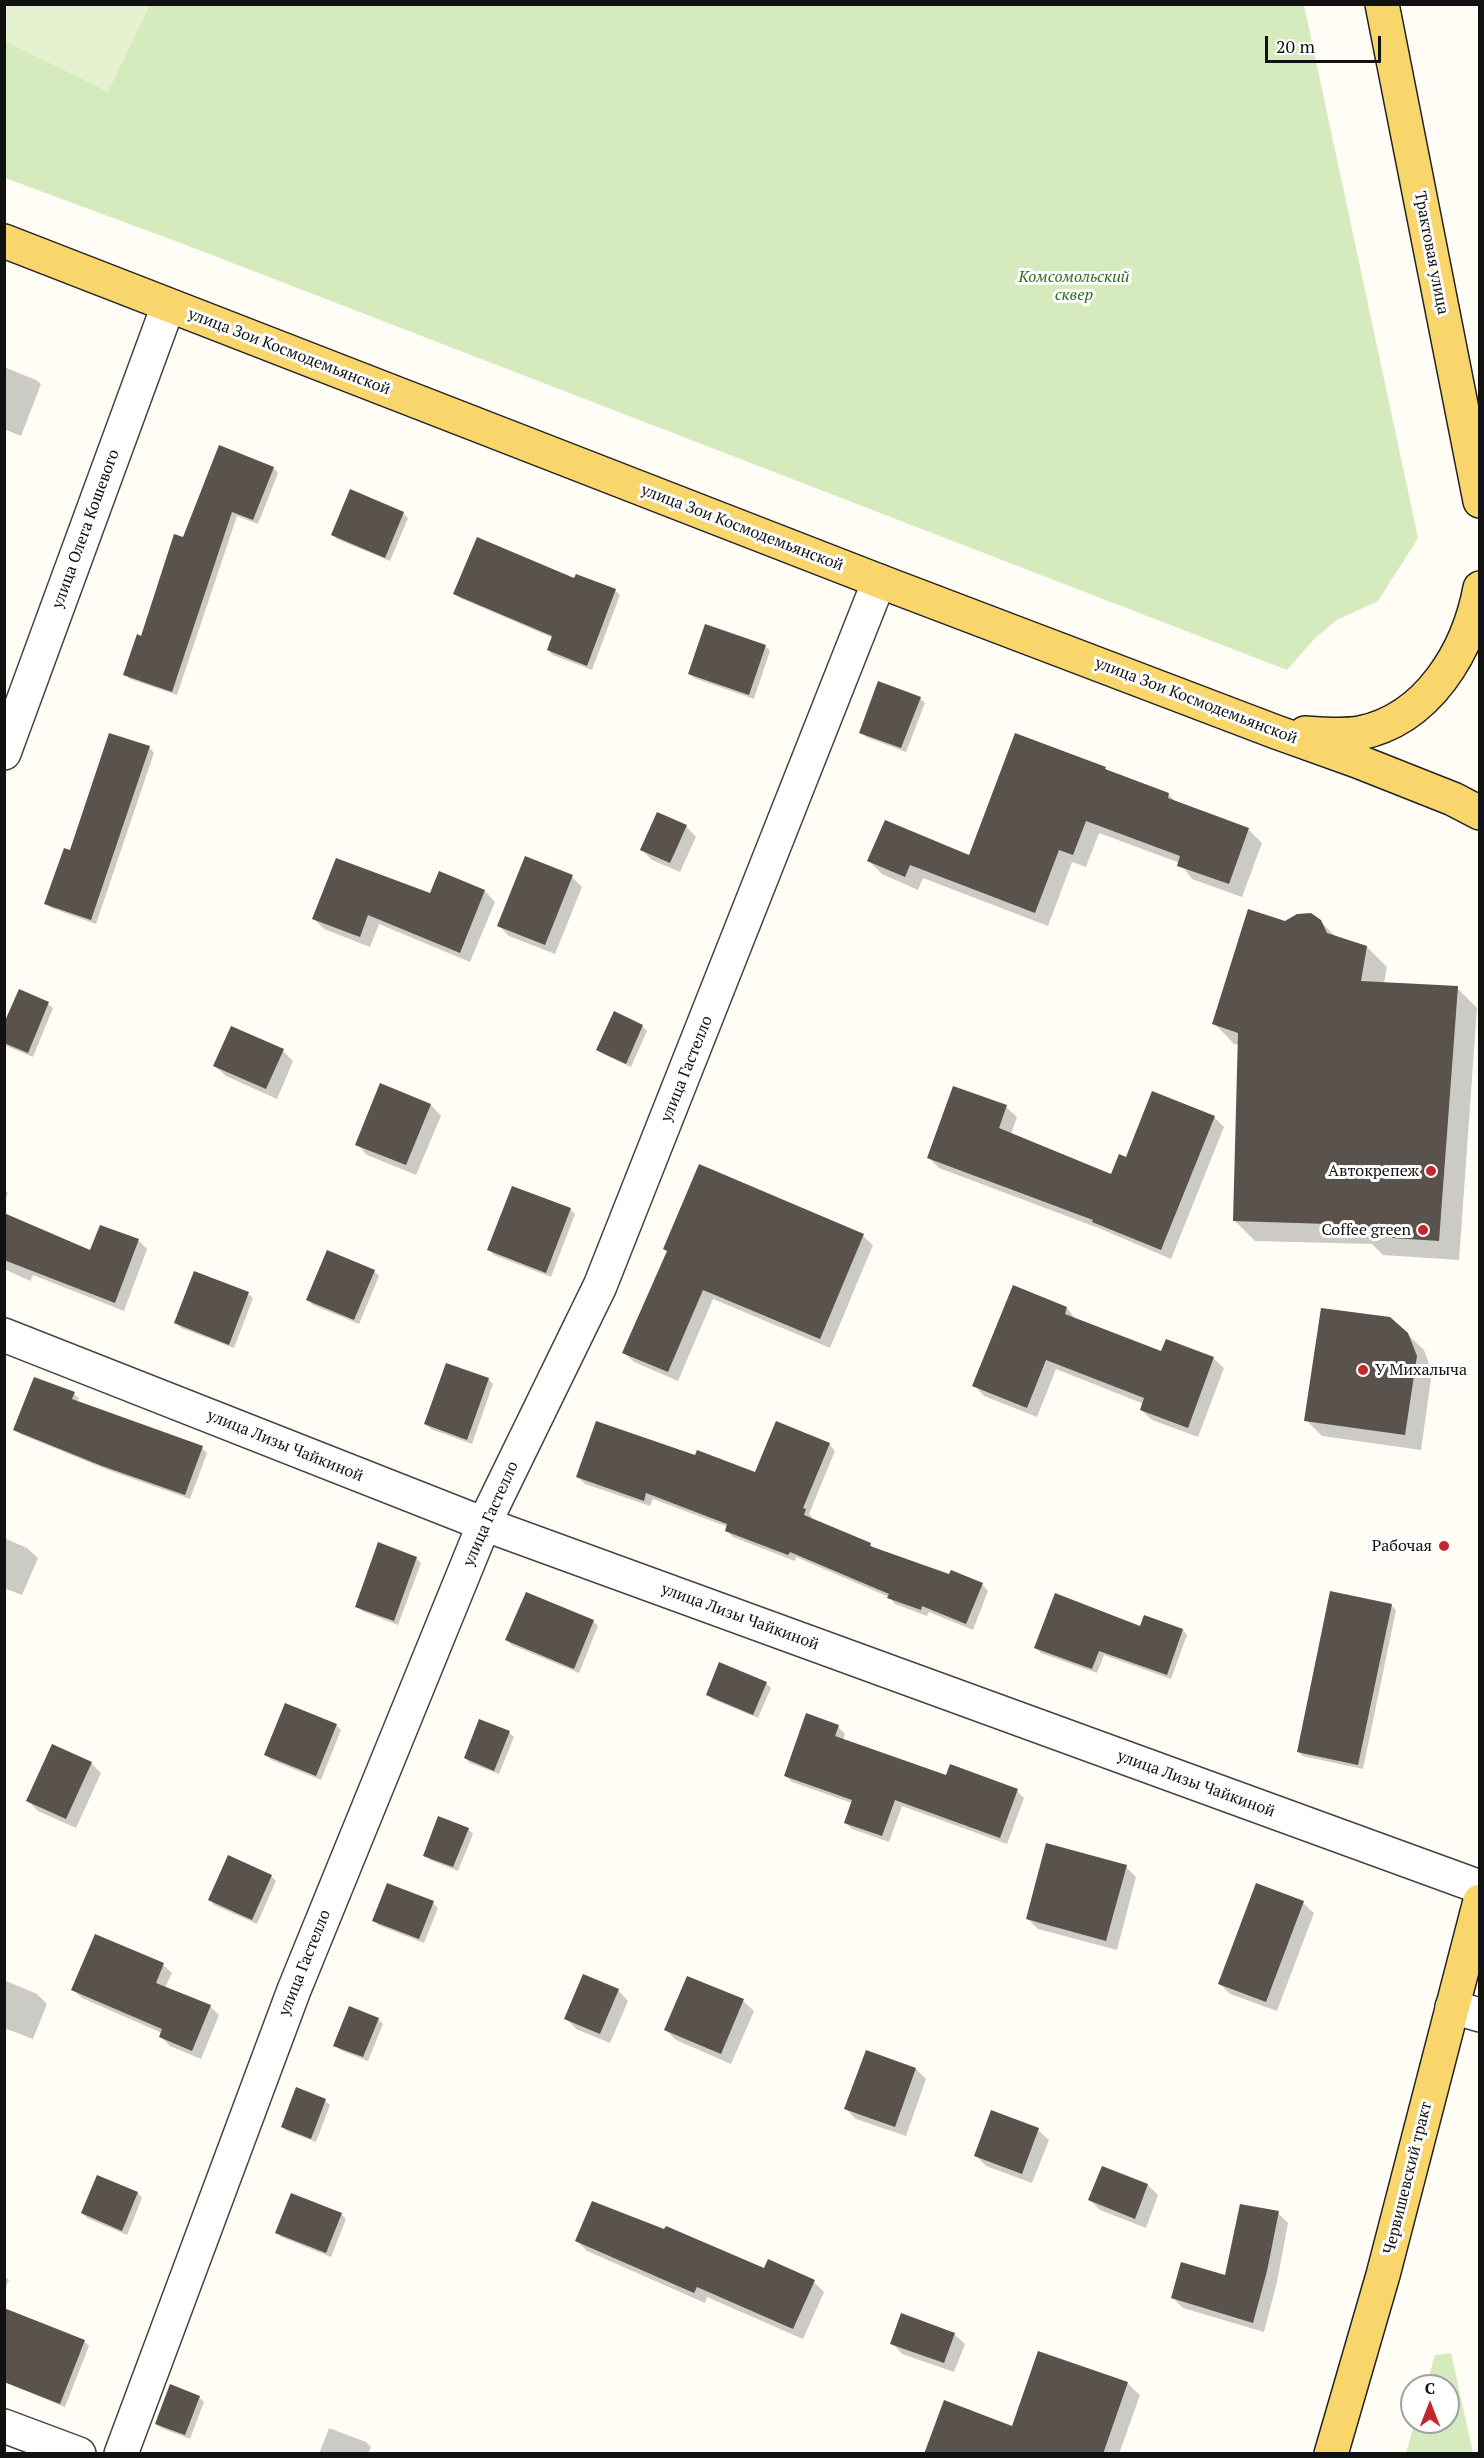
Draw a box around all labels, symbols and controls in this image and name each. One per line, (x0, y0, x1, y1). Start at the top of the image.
scale bar (1268, 24, 1384, 62)
text: 20 m (1276, 34, 1315, 58)
street label: Трактовая улица (1410, 190, 1452, 316)
park label: Комсомольский сквер (1019, 267, 1129, 305)
street label: улица Зои Космодемьянской (185, 304, 393, 400)
street label: улица Олега Кошевого (48, 447, 124, 611)
street label: улица Зои Космодемьянской (638, 480, 846, 576)
street label: улица Зои Космодемьянской (1092, 653, 1300, 749)
street label: улица Гастелло (657, 1013, 717, 1125)
place label: Автокрепеж (1328, 1161, 1419, 1181)
marker: Автокрепеж (1424, 1164, 1438, 1178)
place label: Coffee green (1321, 1220, 1411, 1240)
marker: Coffee green (1416, 1223, 1430, 1237)
place label: У Михалыча (1375, 1360, 1467, 1380)
marker: У Михалыча (1356, 1363, 1370, 1377)
street label: улица Лизы Чайкиной (204, 1406, 366, 1486)
street label: улица Гастелло (459, 1459, 523, 1569)
place label: Рабочая (1372, 1536, 1432, 1556)
marker: Рабочая (1437, 1539, 1451, 1553)
street label: улица Лизы Чайкиной (658, 1579, 822, 1655)
street label: улица Лизы Чайкиной (1114, 1746, 1278, 1822)
street label: улица Гастелло (275, 1907, 335, 2019)
street label: Червишевский тракт (1380, 2100, 1436, 2256)
north arrow (1400, 2374, 1460, 2434)
text: С (1425, 2377, 1435, 2399)

